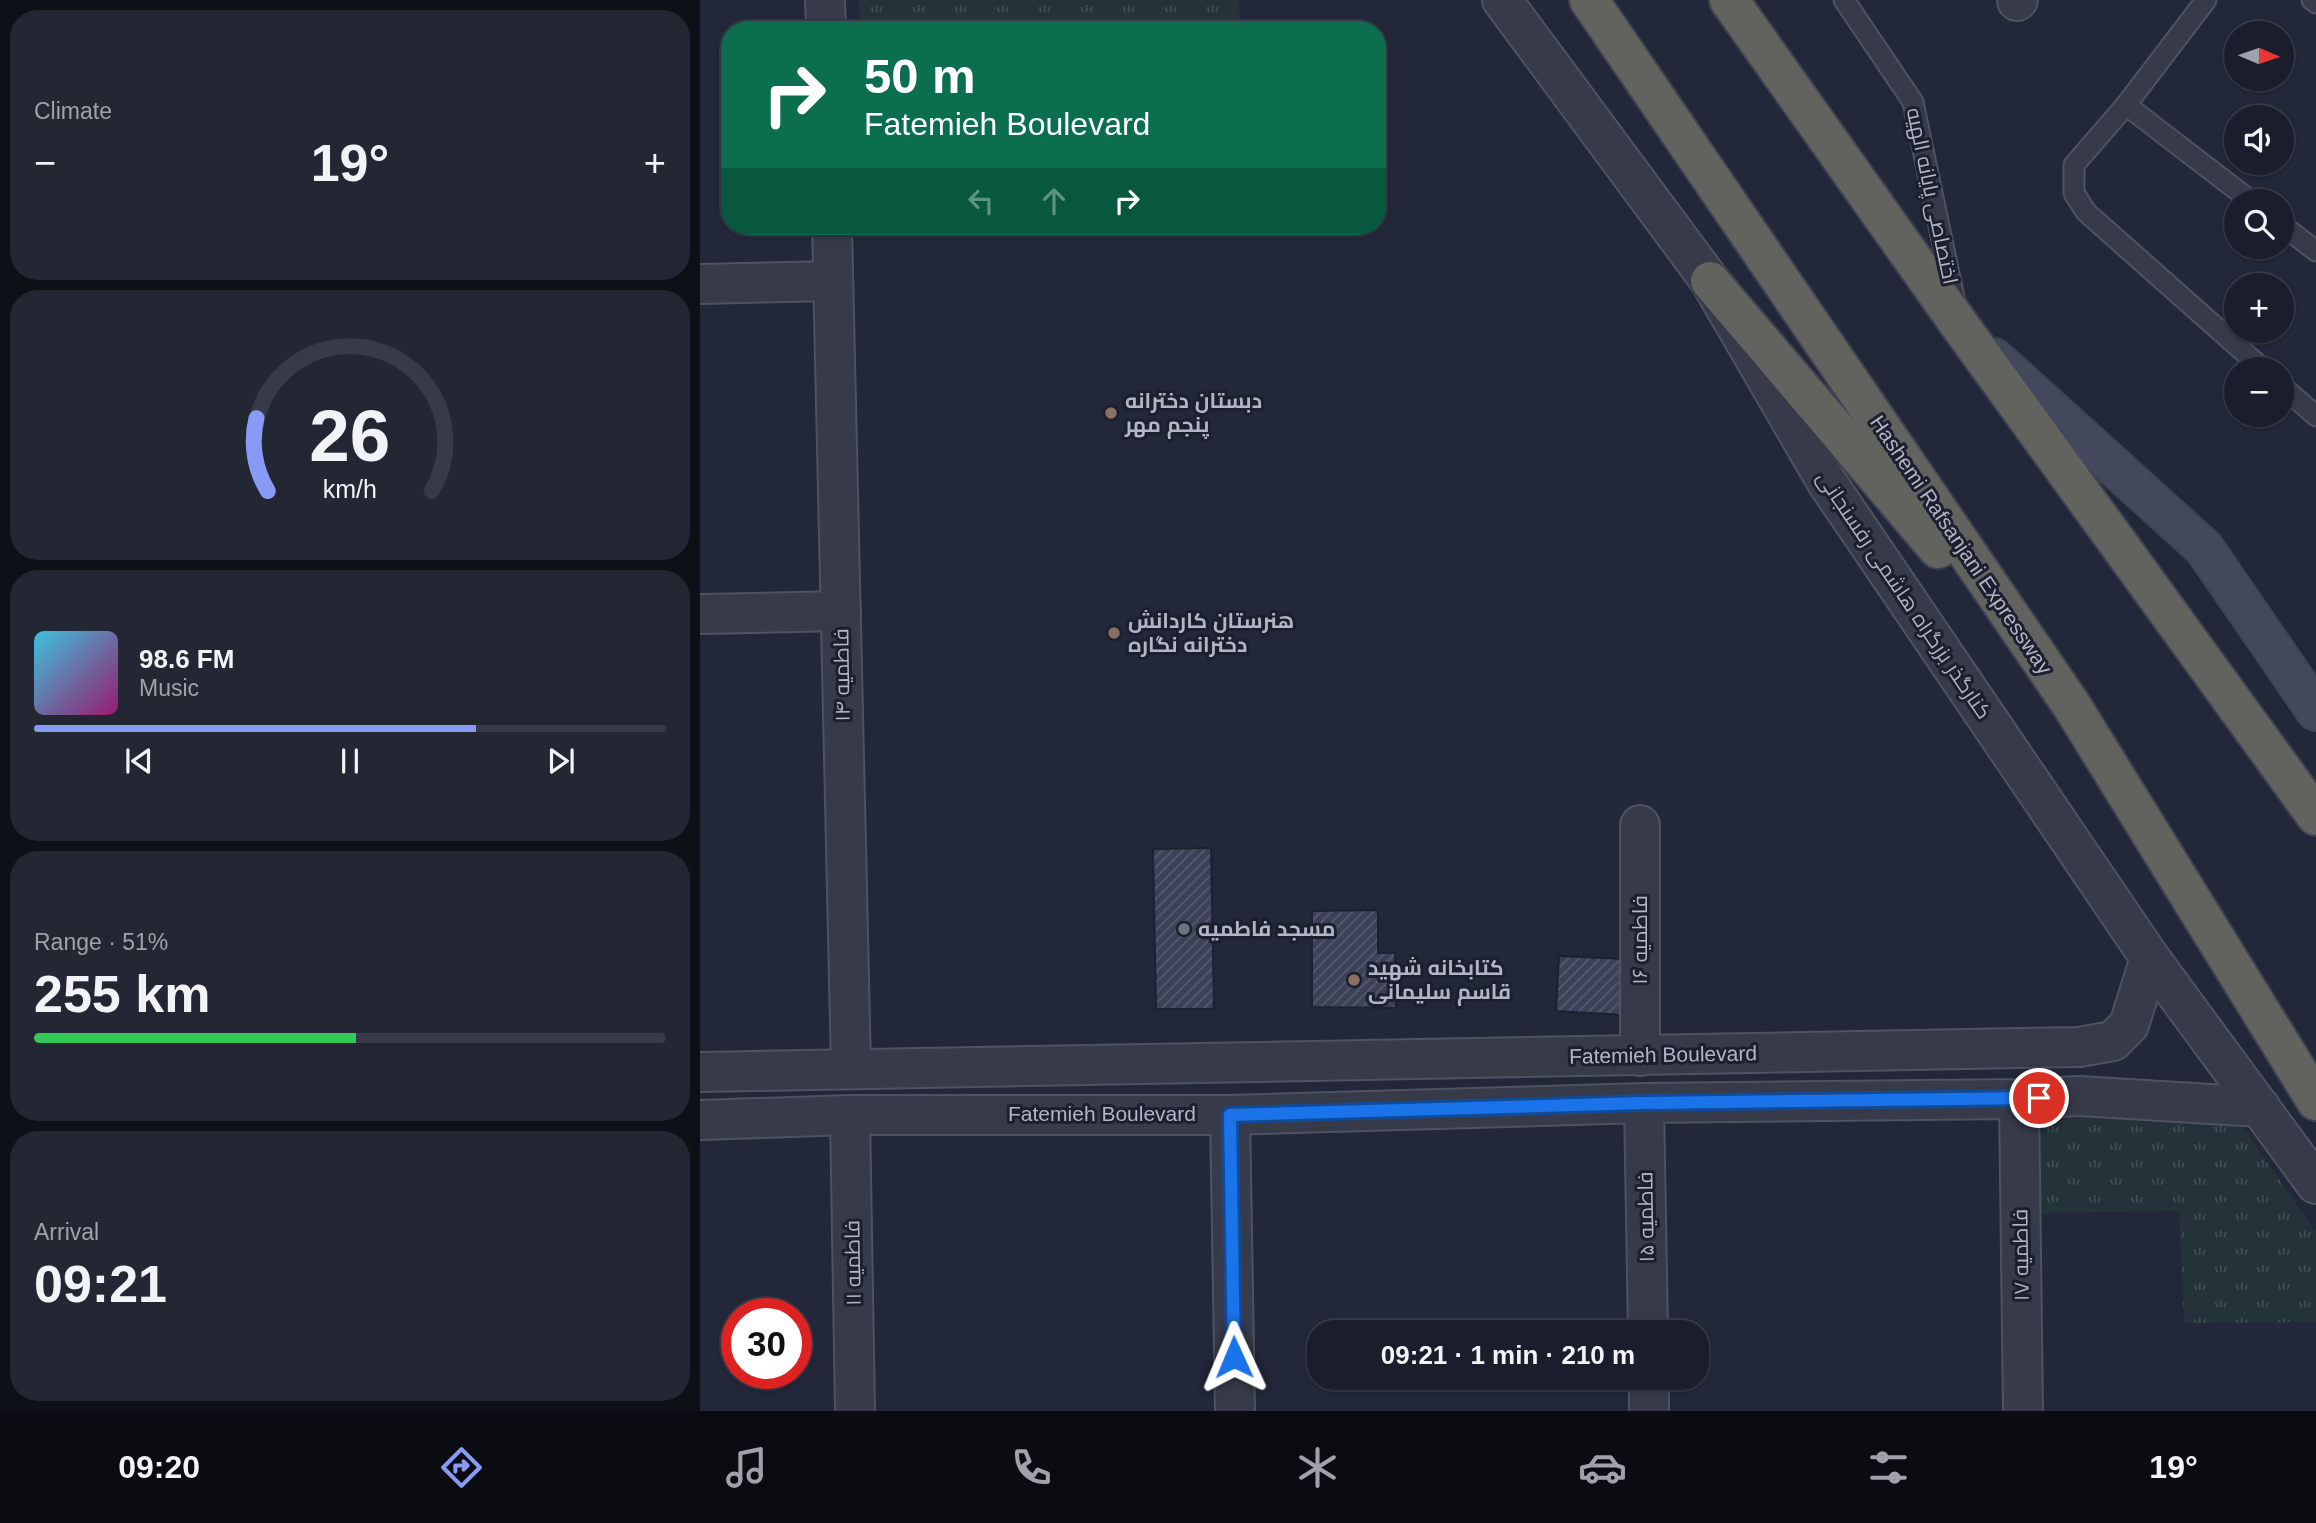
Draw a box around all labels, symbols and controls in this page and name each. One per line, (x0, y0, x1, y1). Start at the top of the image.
north arrow (2224, 21, 2294, 91)
map controls (2224, 21, 2294, 427)
icon: right (749, 49, 840, 140)
text: 50 m (864, 49, 976, 103)
text: Climate (34, 98, 112, 124)
street label: اختصاصی پایانه الهیه (1900, 105, 1962, 287)
button: sound (2224, 105, 2294, 175)
text: Fatemieh Boulevard (864, 106, 1150, 142)
text: 19° (311, 134, 389, 192)
text: − (34, 142, 56, 184)
text: + (644, 142, 666, 184)
icon: left (962, 182, 1000, 220)
icon: ahead (1035, 182, 1073, 220)
icon: right (1108, 182, 1146, 220)
button: search (2224, 189, 2294, 259)
button: + (2224, 273, 2294, 343)
button: − (2224, 357, 2294, 427)
place label: دبستان دخترانه پنجم مهر (1124, 389, 1262, 440)
text: 26 (310, 396, 390, 477)
marker: دبستان دخترانه پنجم مهر (1103, 405, 1119, 421)
street label: Hashemi Rafsanjani Expressway (1866, 411, 2057, 679)
street label: کنارگذر بزرگراه هاشمی رفسنجانی (1811, 466, 1996, 724)
text: km/h (323, 475, 377, 503)
place label: هنرستان کاردانش دخترانه نگاره (1128, 609, 1294, 657)
marker: هنرستان کاردانش دخترانه نگاره (1106, 625, 1122, 641)
street label: فاطمیه ۱۴ (829, 628, 854, 722)
text: 98.6 FM (139, 644, 234, 674)
text: Music (139, 675, 199, 701)
icon: previous (120, 742, 158, 780)
icon: pause (331, 742, 369, 780)
icon: next (542, 742, 580, 780)
street label: فاطمیه ۱۶ (1628, 895, 1651, 985)
place label: مسجد فاطمیه (1198, 917, 1335, 941)
marker: مسجد فاطمیه (1176, 921, 1192, 937)
text: Range · 51% (34, 929, 168, 955)
place label: کتابخانه شهید قاسم سلیمانی (1368, 956, 1511, 1006)
text: 255 km (34, 965, 210, 1023)
marker: کتابخانه شهید قاسم سلیمانی (1346, 972, 1362, 988)
street label: Fatemieh Boulevard (1569, 1041, 1757, 1068)
pin (2009, 1068, 2069, 1128)
icon: arrive (2020, 1079, 2058, 1117)
street label: Fatemieh Boulevard (1008, 1102, 1196, 1125)
street label: فاطمیه ۱۵ (1633, 1171, 1658, 1263)
street label: فاطمیه ۱۷ (2008, 1209, 2033, 1301)
text: Arrival (34, 1219, 99, 1245)
street label: فاطمیه ۱۱ (840, 1220, 865, 1306)
text: 09:21 (34, 1255, 167, 1313)
speed limit sign: 30 (721, 1298, 812, 1389)
position arrow (1197, 1320, 1271, 1394)
text: 09:21 · 1 min · 210 m (1381, 1340, 1635, 1370)
icon: directions (437, 1443, 486, 1492)
icon: music (722, 1443, 771, 1492)
icon: phone (1007, 1443, 1056, 1492)
icon: climate (1293, 1443, 1342, 1492)
icon: car (1578, 1443, 1627, 1492)
icon: filters (1864, 1443, 1913, 1492)
text: 09:20 (118, 1449, 200, 1485)
text: 19° (2149, 1449, 2198, 1485)

